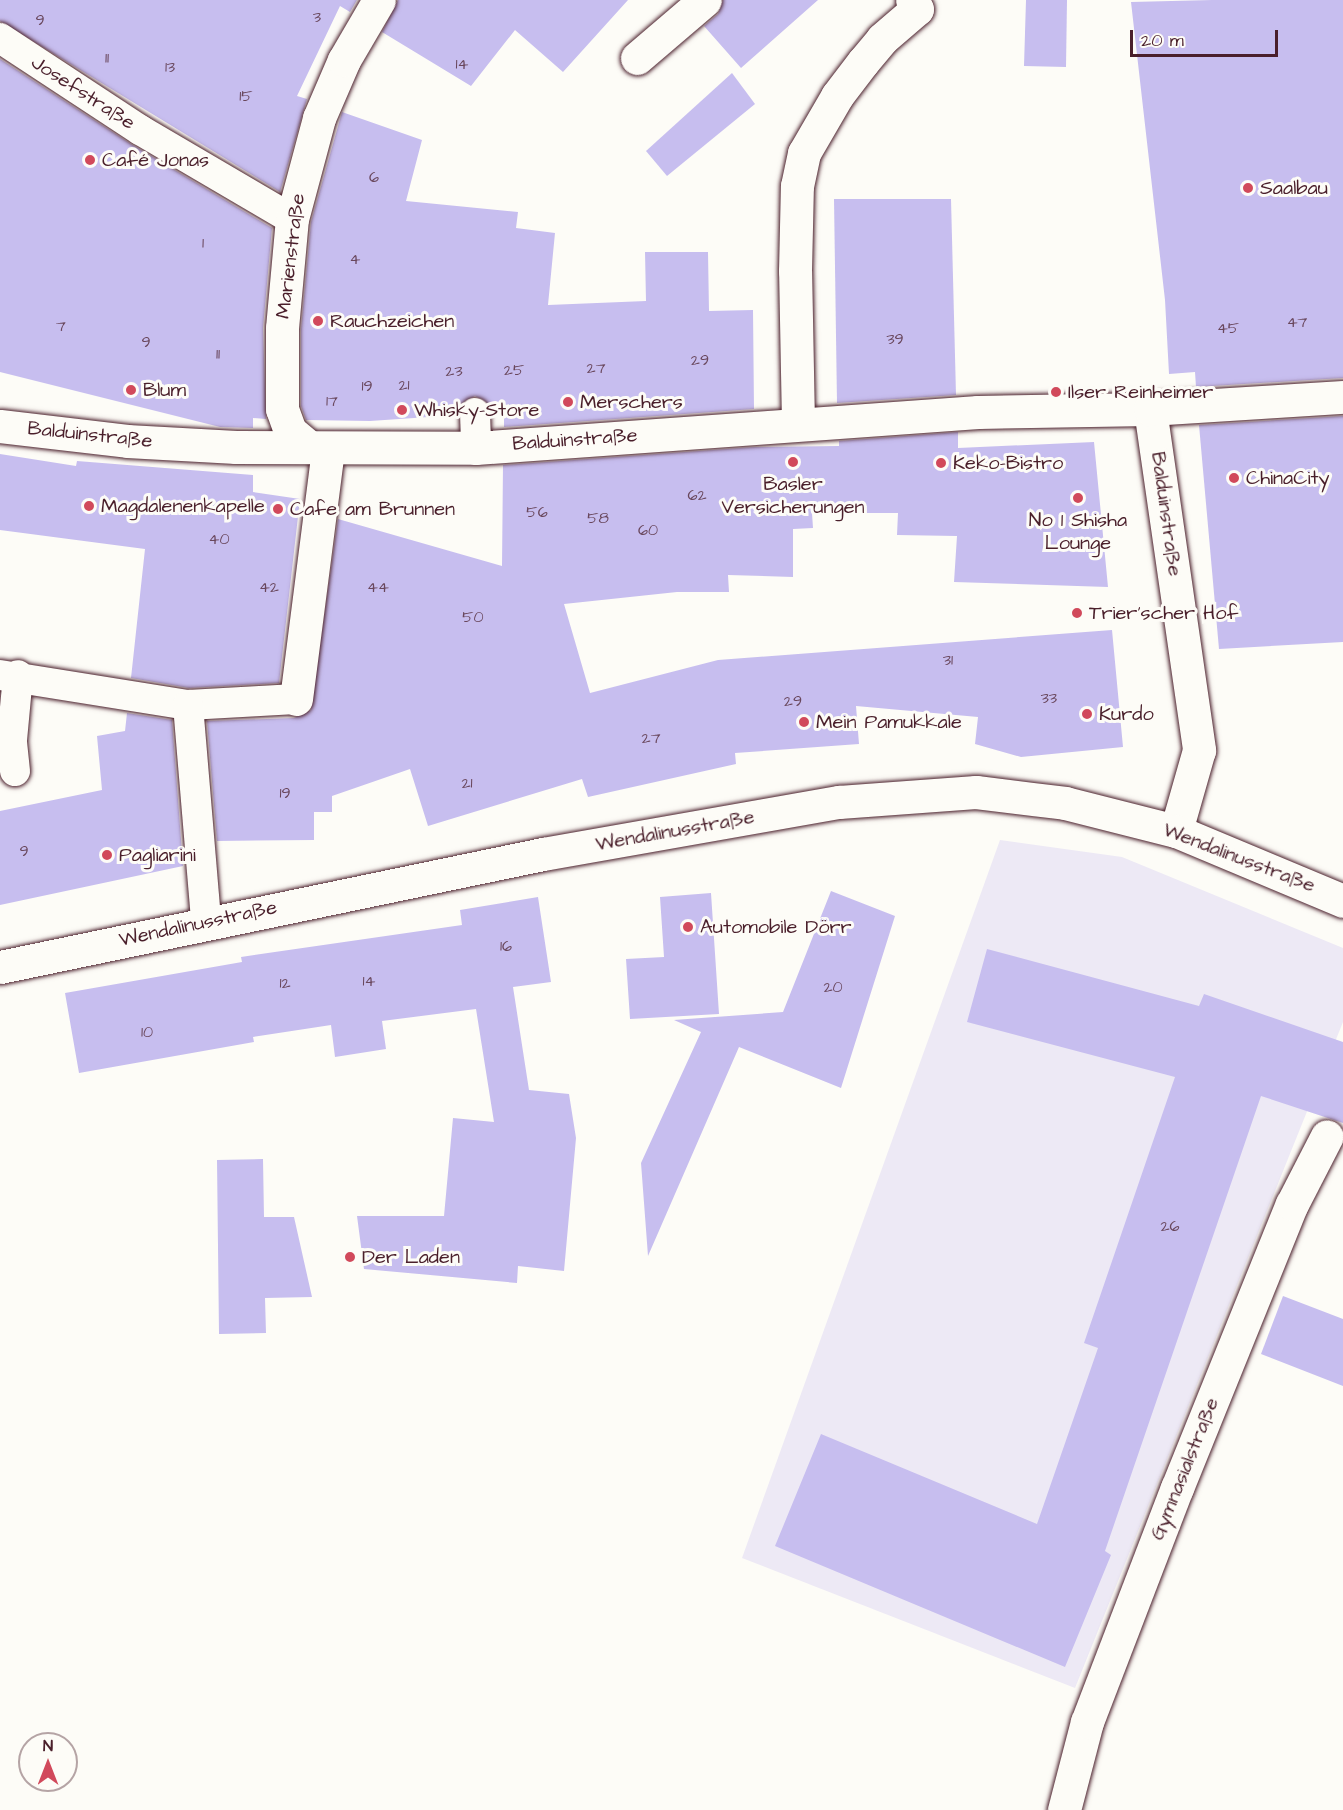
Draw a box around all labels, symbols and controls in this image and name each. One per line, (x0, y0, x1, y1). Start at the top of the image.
house number: 3 (313, 7, 321, 27)
house number: 9 (35, 10, 45, 30)
scale bar (1133, 18, 1282, 56)
text: 20 m (1141, 28, 1184, 53)
house number: 11 (105, 48, 109, 68)
street label: Josefstraße (27, 51, 139, 135)
house number: 14 (456, 54, 468, 74)
house number: 13 (165, 57, 175, 77)
house number: 15 (239, 86, 253, 106)
place label: Café Jonas (102, 148, 209, 172)
marker: Café Jonas (83, 153, 97, 167)
house number: 6 (369, 167, 379, 187)
place label: Saalbau (1260, 176, 1328, 200)
marker: Saalbau (1241, 181, 1255, 195)
street label: Marienstraße (271, 192, 311, 320)
house number: 1 (202, 233, 204, 253)
house number: 4 (350, 249, 360, 269)
place label: Rauchzeichen (330, 309, 454, 333)
house number: 47 (1287, 312, 1307, 332)
marker: Rauchzeichen (311, 314, 325, 328)
house number: 7 (56, 316, 66, 336)
house number: 45 (1217, 318, 1239, 338)
house number: 39 (886, 329, 904, 349)
house number: 9 (141, 332, 151, 352)
house number: 11 (216, 344, 220, 364)
house number: 29 (691, 350, 709, 370)
house number: 27 (586, 358, 606, 378)
house number: 25 (504, 360, 524, 380)
house number: 23 (445, 361, 463, 381)
house number: 21 (398, 375, 410, 395)
house number: 19 (361, 376, 373, 396)
place label: Blum (143, 378, 186, 402)
place label: Ilser Reinheimer (1068, 380, 1213, 404)
marker: Blum (124, 383, 138, 397)
marker: Ilser Reinheimer (1049, 385, 1063, 399)
place label: Merschers (580, 390, 683, 414)
house number: 17 (326, 391, 338, 411)
marker: Merschers (561, 395, 575, 409)
place label: Whisky-Store (414, 398, 539, 422)
marker: Whisky-Store (395, 403, 409, 417)
street label: Balduinstraße (26, 417, 154, 453)
street label: Balduinstraße (512, 424, 638, 456)
street label: Balduinstraße (1145, 450, 1187, 578)
place label: Keko-Bistro (953, 451, 1063, 475)
marker: Basler Versicherungen (786, 455, 800, 469)
marker: Keko-Bistro (934, 456, 948, 470)
place label: ChinaCity (1246, 466, 1330, 490)
marker: ChinaCity (1227, 471, 1241, 485)
place label: Basler Versicherungen (721, 472, 865, 519)
house number: 62 (687, 485, 707, 505)
marker: No 1 Shisha Lounge (1071, 491, 1085, 505)
place label: Magdalenenkapelle (101, 494, 265, 518)
place label: Cafe am Brunnen (290, 497, 455, 521)
marker: Magdalenenkapelle (82, 499, 96, 513)
marker: Cafe am Brunnen (271, 502, 285, 516)
house number: 56 (526, 502, 548, 522)
house number: 58 (587, 508, 609, 528)
place label: No 1 Shisha Lounge (1029, 508, 1127, 555)
house number: 60 (638, 520, 658, 540)
house number: 40 (209, 529, 229, 549)
house number: 42 (259, 577, 279, 597)
house number: 44 (367, 577, 389, 597)
place label: Trier'scher Hof (1089, 601, 1238, 625)
marker: Trier'scher Hof (1070, 606, 1084, 620)
house number: 50 (462, 607, 484, 627)
house number: 31 (943, 650, 953, 670)
house number: 33 (1041, 688, 1057, 708)
house number: 29 (784, 691, 802, 711)
place label: Kurdo (1099, 702, 1154, 726)
marker: Kurdo (1080, 707, 1094, 721)
place label: Mein Pamukkale (816, 710, 962, 734)
marker: Mein Pamukkale (797, 715, 811, 729)
house number: 27 (642, 728, 660, 748)
house number: 21 (461, 773, 473, 793)
house number: 19 (279, 783, 291, 803)
street label: Wendalinusstraße (594, 805, 756, 857)
street label: Wendalinusstraße (1160, 818, 1318, 898)
house number: 9 (19, 841, 29, 861)
place label: Pagliarini (119, 843, 196, 867)
marker: Pagliarini (100, 848, 114, 862)
street label: Wendalinusstraße (117, 896, 279, 952)
place label: Automobile Dörr (700, 915, 852, 939)
marker: Automobile Dörr (681, 920, 695, 934)
house number: 16 (500, 936, 512, 956)
house number: 14 (363, 971, 375, 991)
house number: 12 (279, 973, 291, 993)
house number: 20 (823, 977, 843, 997)
house number: 10 (141, 1022, 153, 1042)
house number: 26 (1160, 1216, 1180, 1236)
place label: Der Laden (362, 1245, 460, 1269)
marker: Der Laden (343, 1250, 357, 1264)
street label: Gymnasialstraße (1146, 1394, 1224, 1544)
north arrow (18, 1732, 78, 1792)
text: N (43, 1735, 53, 1757)

